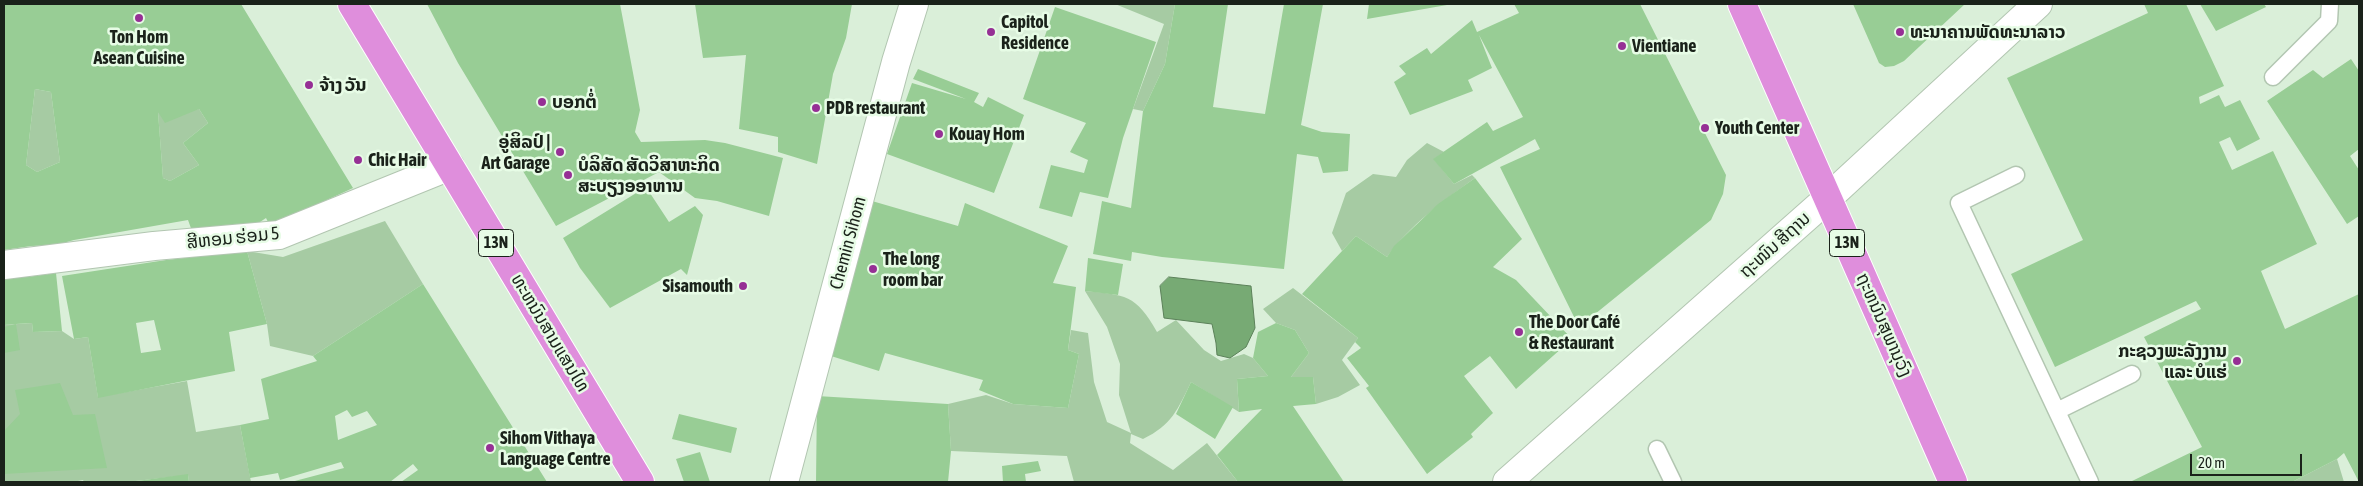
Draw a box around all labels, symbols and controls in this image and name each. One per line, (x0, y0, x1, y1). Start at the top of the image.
place label: Capitol Residence (1001, 11, 1069, 54)
marker: Ton Hom Asean Cuisine (133, 12, 145, 24)
place label: ທະນາຄານພັດທະນາລາວ (1910, 21, 2065, 43)
place label: Ton Hom Asean Cuisine (93, 26, 185, 68)
marker: Capitol Residence (985, 26, 997, 38)
marker: ທະນາຄານພັດທະນາລາວ (1894, 26, 1906, 38)
place label: Vientiane (1632, 35, 1696, 57)
marker: Vientiane (1616, 40, 1628, 52)
place label: ຈ້າງ ວັນ (319, 74, 366, 96)
marker: ຈ້າງ ວັນ (303, 79, 315, 91)
place label: ບອກຕໍ່ (552, 91, 597, 113)
marker: ບອກຕໍ່ (536, 96, 548, 108)
place label: PDB restaurant (826, 97, 925, 119)
marker: PDB restaurant (810, 102, 822, 114)
place label: Youth Center (1715, 117, 1799, 139)
marker: Youth Center (1699, 122, 1711, 134)
place label: Kouay Hom (949, 123, 1025, 145)
marker: Kouay Hom (933, 128, 945, 140)
place label: ອູ່ສິລປ໌ | Art Garage (482, 131, 550, 173)
marker: ອູ່ສິລປ໌ | Art Garage (554, 146, 566, 158)
place label: Chic Hair (368, 149, 426, 171)
marker: Chic Hair (352, 154, 364, 166)
place label: ບໍລິສັດ ສັດວິສາຫະກິດ ສະບຽງອອາຫານ (578, 154, 720, 196)
marker: ບໍລິສັດ ສັດວິສາຫະກິດ ສະບຽງອອາຫານ (562, 169, 574, 181)
street label: Chemin Sihom (825, 194, 871, 292)
street label: ຖະໜົນ ສີຖານ (1735, 207, 1815, 283)
street label: ສີຫອມ ຮ່ອມ 5 (185, 222, 281, 254)
road number: 13N (478, 230, 514, 256)
road number: 13N (1830, 230, 1864, 256)
place label: The long room bar (883, 248, 943, 290)
marker: The long room bar (867, 263, 879, 275)
street label: ທະຫນົນສາມແສນໄທ (506, 270, 594, 396)
street label: ຖະຫນົນສຸພານຸວົງ (1851, 270, 1917, 380)
place label: Sisamouth (663, 275, 733, 297)
marker: Sisamouth (737, 280, 749, 292)
place label: The Door Café & Restaurant (1529, 311, 1620, 354)
marker: The Door Café & Restaurant (1513, 326, 1525, 338)
place label: ກະຊວງພະລັງງານ ແລະ ບໍແຮ່ (2118, 340, 2227, 382)
marker: ກະຊວງພະລັງງານ ແລະ ບໍແຮ່ (2231, 355, 2243, 367)
place label: Sihom Vithaya Language Centre (500, 427, 611, 469)
marker: Sihom Vithaya Language Centre (484, 442, 496, 454)
scale bar (2193, 444, 2306, 476)
text: 20 m (2198, 454, 2225, 471)

